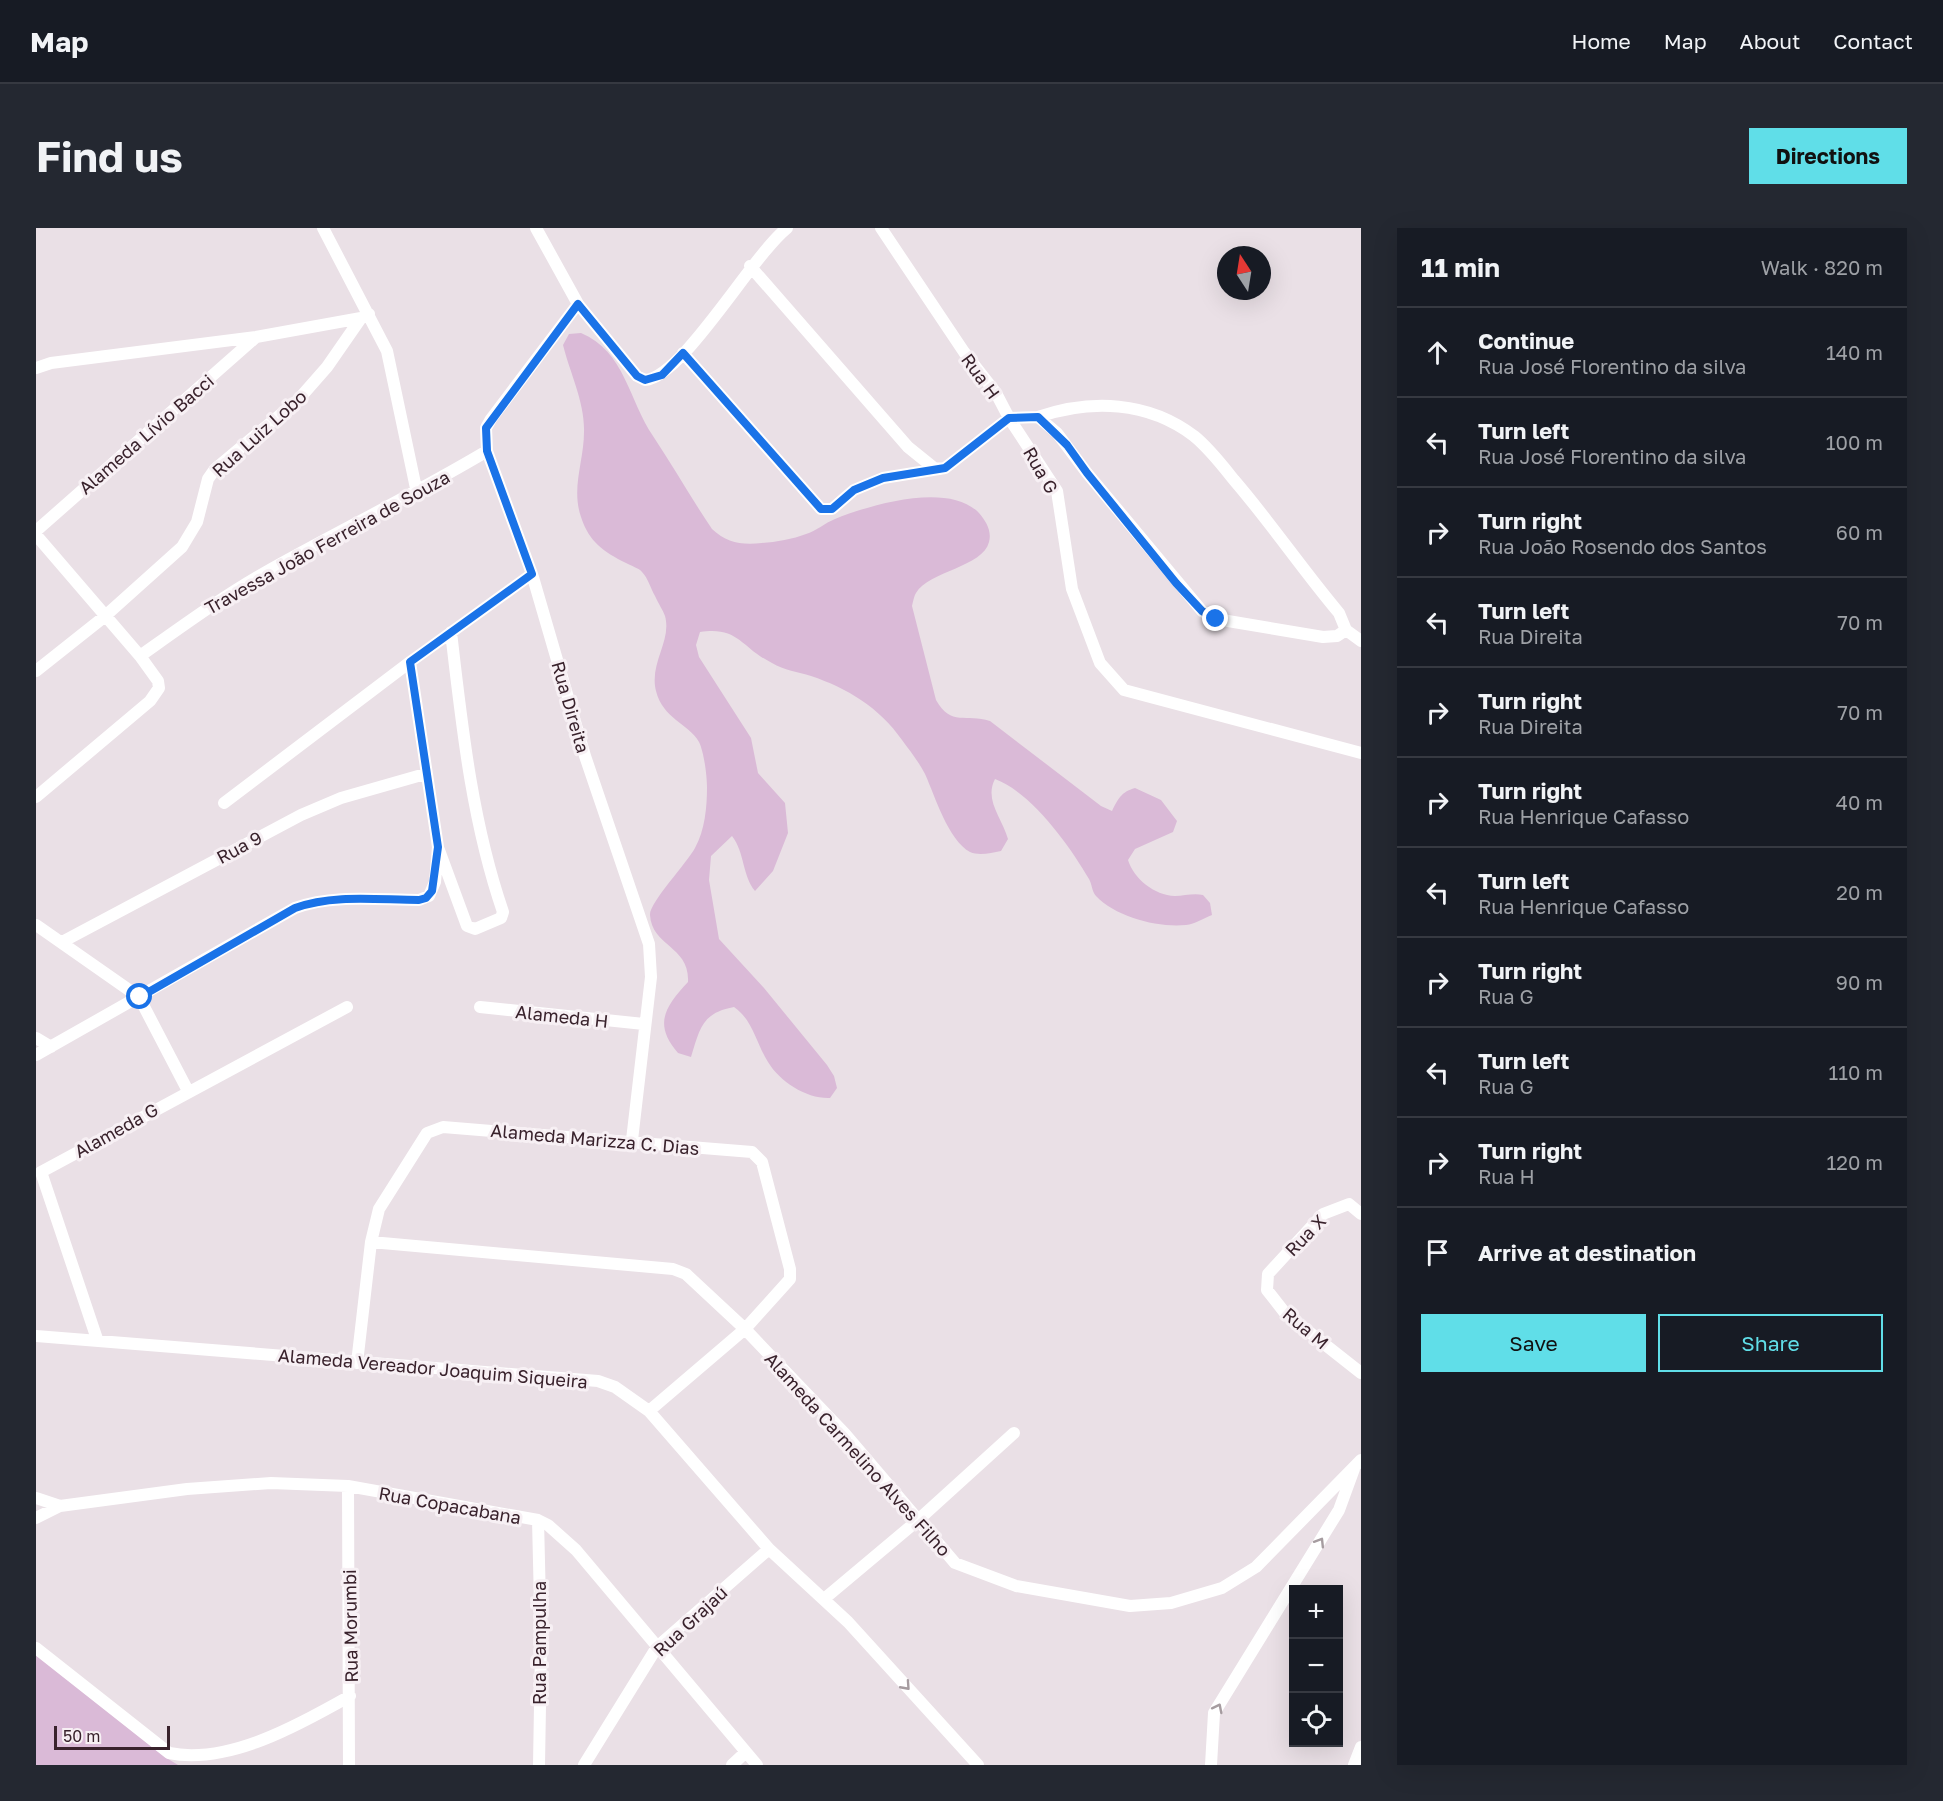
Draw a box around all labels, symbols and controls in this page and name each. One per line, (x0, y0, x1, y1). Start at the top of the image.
text: Map (30, 25, 88, 58)
text: Home (1571, 28, 1631, 54)
text: Map (1664, 28, 1707, 54)
text: About (1740, 28, 1800, 54)
text: Contact (1833, 28, 1913, 54)
button: Directions (1749, 128, 1907, 184)
text: Find us (36, 131, 183, 181)
north arrow (1217, 246, 1271, 300)
text: 11 min (1421, 252, 1500, 283)
text: Walk · 820 m (1761, 255, 1883, 279)
text: Continue (1478, 327, 1574, 354)
icon: ahead (1421, 336, 1454, 369)
text: 140 m (1826, 340, 1883, 364)
street label: Rua H (957, 349, 1005, 403)
text: Rua José Florentino da silva (1478, 354, 1746, 378)
street label: Alameda Lívio Bacci (74, 369, 218, 499)
street label: Rua Luiz Lobo (207, 385, 311, 481)
text: Turn left (1478, 417, 1569, 444)
icon: left (1421, 426, 1454, 459)
text: 100 m (1826, 430, 1883, 454)
street label: Rua G (1019, 443, 1063, 497)
text: Rua José Florentino da silva (1478, 444, 1746, 468)
street label: Travessa João Ferreira de Souza (201, 465, 453, 619)
text: Turn right (1478, 507, 1582, 534)
icon: right (1421, 516, 1454, 549)
text: 60 m (1836, 520, 1883, 544)
text: Rua João Rosendo dos Santos (1478, 534, 1767, 558)
text: Turn left (1478, 597, 1569, 624)
route end (1202, 605, 1228, 631)
icon: left (1421, 606, 1454, 639)
text: 70 m (1837, 610, 1883, 634)
text: Rua Direita (1478, 624, 1583, 648)
street label: Rua Direita (547, 659, 595, 755)
text: Turn right (1478, 687, 1582, 714)
icon: right (1421, 696, 1454, 729)
text: 70 m (1837, 700, 1883, 724)
text: Rua Direita (1478, 714, 1583, 738)
text: Turn right (1478, 777, 1582, 804)
icon: right (1421, 786, 1454, 819)
text: 40 m (1836, 790, 1883, 814)
text: Rua Henrique Cafasso (1478, 804, 1689, 828)
street label: Rua 9 (212, 826, 266, 868)
text: Turn left (1478, 867, 1569, 894)
icon: left (1421, 876, 1454, 909)
text: 20 m (1836, 880, 1883, 904)
text: Rua Henrique Cafasso (1478, 894, 1689, 918)
text: Turn right (1478, 957, 1582, 984)
icon: right (1421, 966, 1454, 999)
text: 90 m (1836, 970, 1883, 994)
route start (126, 983, 152, 1009)
text: Rua G (1478, 984, 1534, 1008)
street label: Alameda H (514, 1000, 610, 1032)
text: Turn left (1478, 1047, 1569, 1074)
icon: left (1421, 1056, 1454, 1089)
text: 110 m (1829, 1060, 1883, 1084)
text: Rua G (1478, 1074, 1534, 1098)
street label: Alameda G (70, 1098, 162, 1162)
street label: Alameda Marizza C. Dias (490, 1119, 700, 1159)
text: Turn right (1478, 1137, 1582, 1164)
icon: right (1421, 1146, 1454, 1179)
text: 120 m (1827, 1150, 1883, 1174)
text: Rua H (1478, 1164, 1535, 1188)
street label: Rua X (1280, 1210, 1330, 1260)
icon: arrive (1421, 1236, 1454, 1269)
text: Arrive at destination (1478, 1239, 1696, 1266)
street label: Rua M (1279, 1303, 1333, 1353)
button: Save (1421, 1314, 1646, 1372)
button: Share (1658, 1314, 1883, 1372)
street label: Alameda Vereador Joaquim Siqueira (277, 1343, 589, 1393)
street label: Alameda Carmelino Alves Filho (761, 1347, 955, 1561)
street label: Rua Copacabana (377, 1482, 523, 1528)
one-way arrow (1312, 1538, 1324, 1548)
street label: Rua Morumbi (338, 1569, 362, 1683)
street label: Rua Pampulha (528, 1581, 550, 1705)
street label: Rua Grajaú (648, 1581, 732, 1661)
map controls (1289, 1585, 1343, 1747)
button: + (1289, 1585, 1343, 1639)
button: − (1289, 1639, 1343, 1693)
one-way arrow (898, 1678, 909, 1689)
button: locate (1289, 1693, 1343, 1747)
one-way arrow (1211, 1703, 1223, 1714)
scale bar (54, 1723, 170, 1750)
text: 50 m (63, 1726, 100, 1746)

